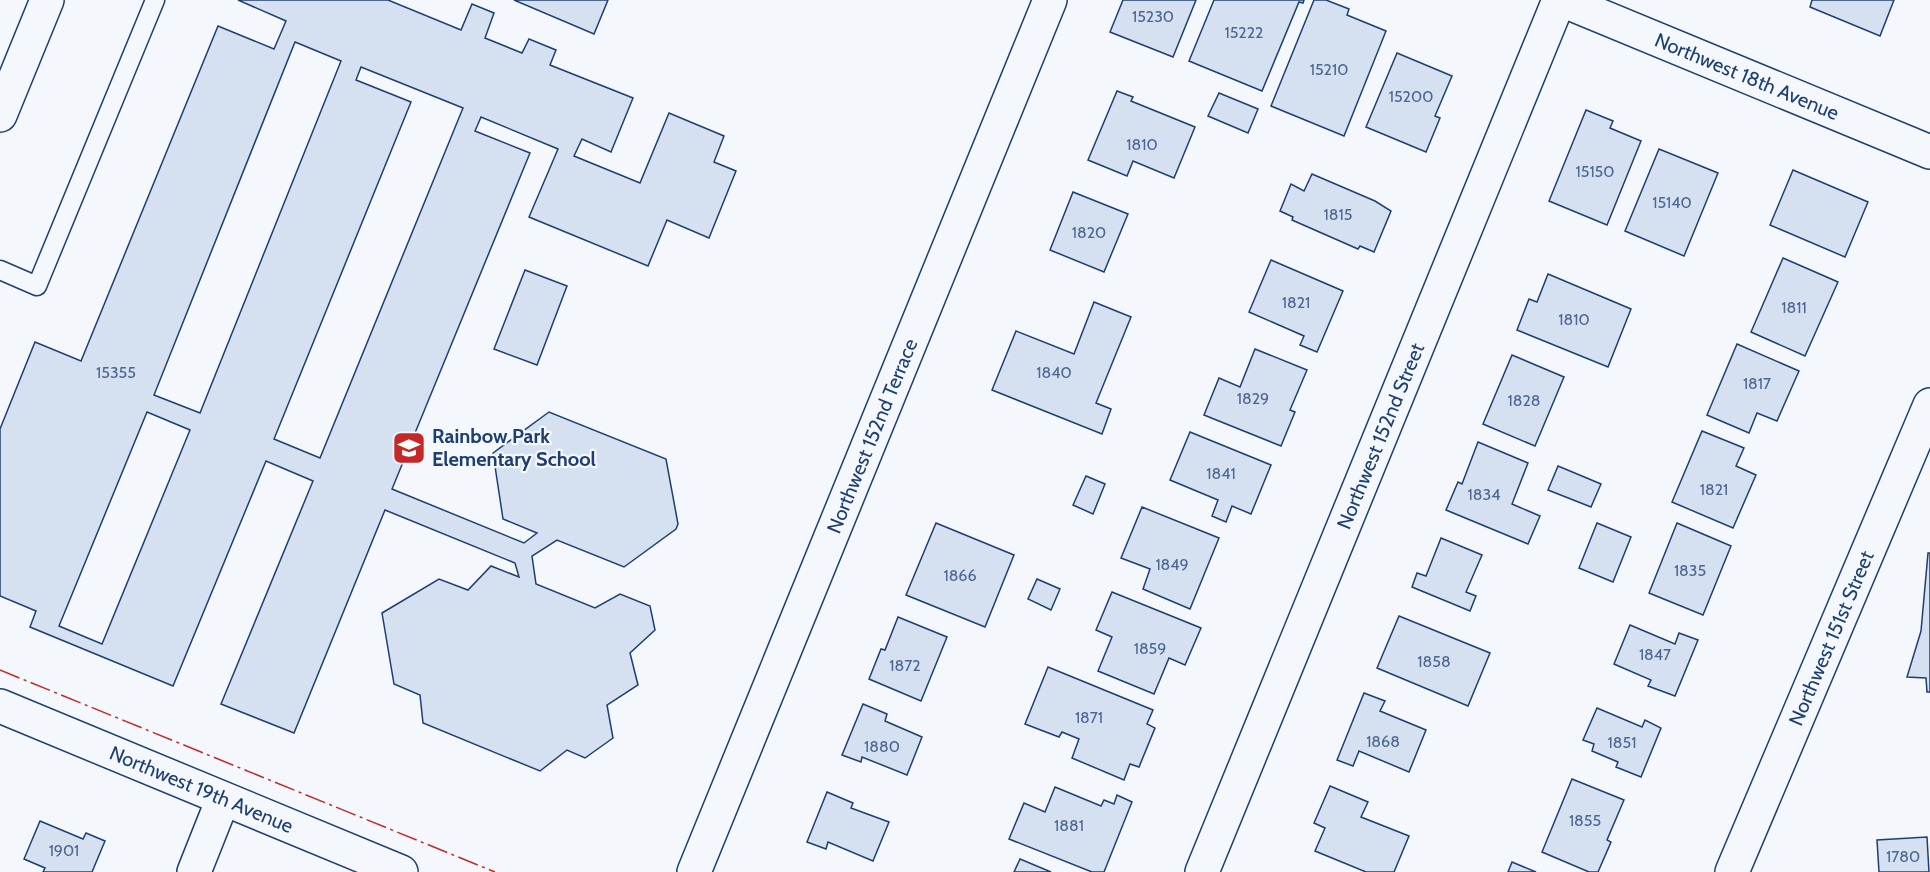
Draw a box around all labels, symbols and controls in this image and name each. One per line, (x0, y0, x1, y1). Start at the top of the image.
house number: 15230 (1132, 7, 1174, 26)
house number: 15222 (1224, 23, 1264, 42)
street label: Northwest 18th Avenue (1651, 28, 1842, 125)
house number: 15210 (1310, 60, 1348, 79)
house number: 15200 (1389, 87, 1433, 106)
house number: 1810 (1126, 135, 1158, 154)
house number: 15150 (1576, 162, 1614, 181)
house number: 15140 (1652, 193, 1692, 212)
house number: 1815 (1324, 205, 1352, 224)
house number: 1820 (1072, 223, 1106, 242)
house number: 1821 (1282, 293, 1310, 312)
house number: 1811 (1781, 298, 1807, 317)
house number: 1810 (1558, 310, 1590, 329)
street label: Northwest 152nd Terrace (822, 335, 922, 537)
street label: Northwest 152nd Street (1332, 339, 1429, 533)
house number: 15355 (96, 363, 136, 382)
house number: 1840 (1036, 363, 1072, 382)
house number: 1817 (1743, 374, 1771, 393)
house number: 1829 (1237, 389, 1269, 408)
house number: 1828 (1508, 391, 1541, 410)
place label: Rainbow Park Elementary School (432, 424, 596, 471)
school or university icon: Rainbow Park Elementary School (391, 430, 427, 466)
house number: 1841 (1206, 464, 1236, 483)
house number: 1821 (1700, 480, 1728, 499)
house number: 1834 (1468, 485, 1500, 504)
street label: Northwest 151st Street (1783, 547, 1879, 729)
house number: 1849 (1155, 555, 1189, 574)
house number: 1835 (1674, 561, 1706, 580)
house number: 1866 (943, 566, 977, 585)
house number: 1859 (1134, 639, 1166, 658)
house number: 1847 (1639, 645, 1671, 664)
house number: 1858 (1417, 652, 1451, 671)
house number: 1872 (889, 656, 921, 675)
house number: 1871 (1075, 708, 1103, 727)
house number: 1868 (1366, 732, 1400, 751)
house number: 1851 (1608, 733, 1636, 752)
house number: 1880 (864, 737, 900, 756)
street label: Northwest 19th Avenue (106, 741, 297, 838)
house number: 1855 (1569, 811, 1601, 830)
house number: 1881 (1054, 816, 1084, 835)
house number: 1901 (49, 841, 79, 860)
house number: 1780 (1886, 847, 1920, 866)

